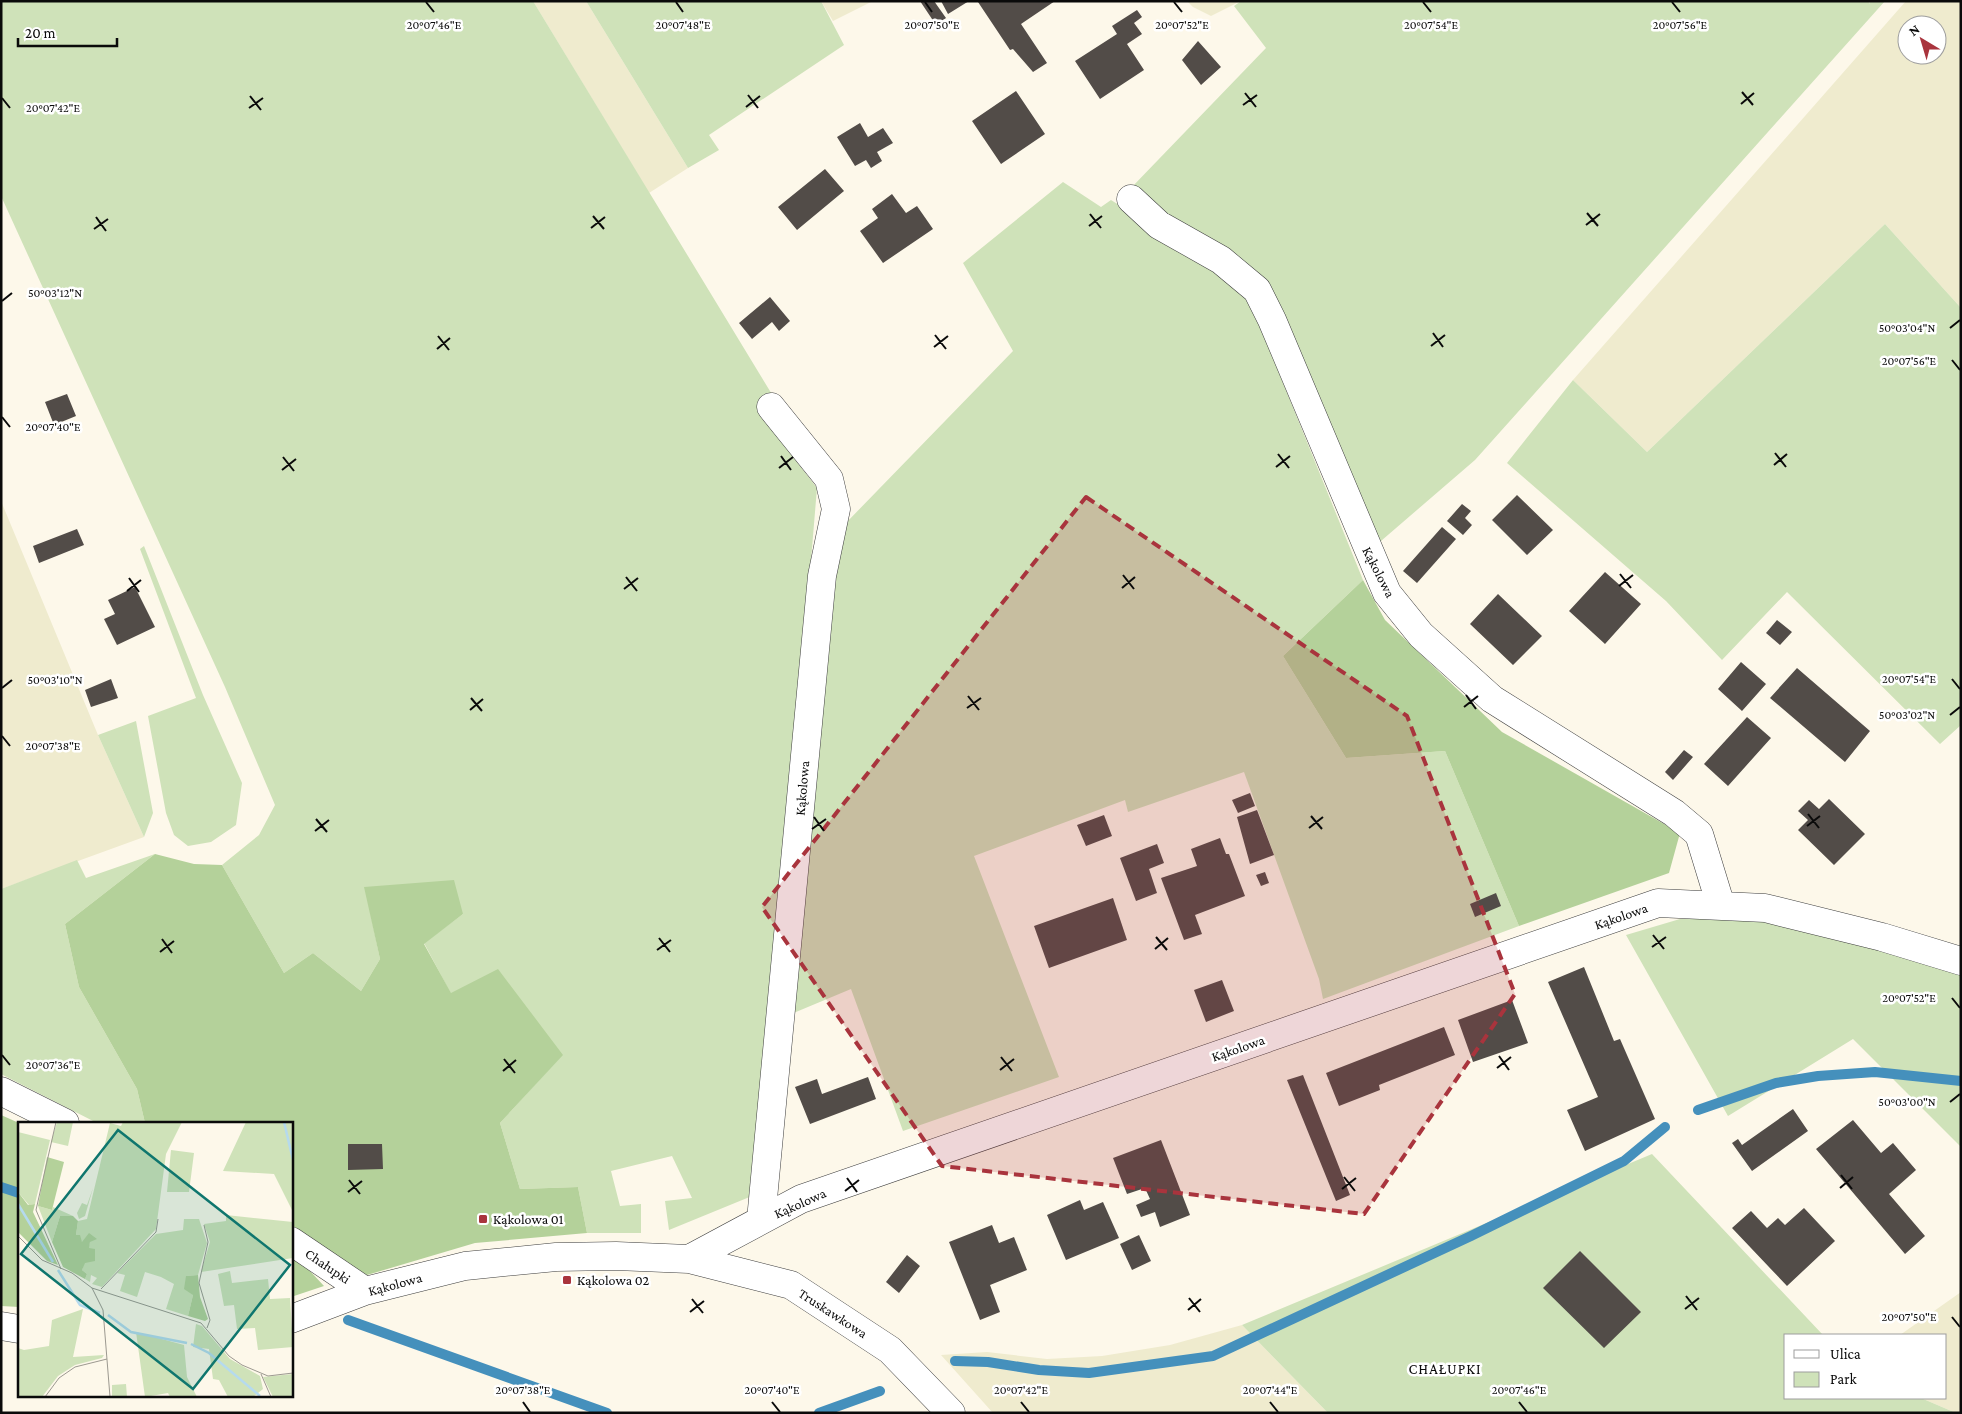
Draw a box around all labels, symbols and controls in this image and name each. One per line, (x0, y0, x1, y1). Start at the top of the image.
scale bar (18, 15, 116, 47)
north arrow (1897, 15, 1947, 65)
text: 20°07'46"E (407, 18, 462, 32)
text: 20°07'48"E (656, 18, 711, 32)
text: 20°07'50"E (905, 18, 960, 32)
text: 20°07'52"E (1155, 18, 1209, 32)
text: 20°07'54"E (1404, 18, 1459, 32)
text: 20°07'56"E (1653, 18, 1708, 32)
text: N (1905, 20, 1923, 39)
text: 20 m (25, 25, 56, 41)
text: 20°07'42"E (26, 101, 80, 115)
text: 50°03'12"N (28, 286, 82, 300)
text: 50°03'04"N (1879, 321, 1935, 335)
text: 20°07'56"E (1882, 354, 1937, 368)
text: 20°07'40"E (25, 420, 81, 434)
street label: Kąkolowa (1359, 544, 1399, 601)
text: 20°07'54"E (1882, 672, 1937, 686)
text: 50°03'10"N (27, 673, 83, 687)
text: 50°03'02"N (1879, 708, 1935, 722)
text: 20°07'38"E (26, 739, 81, 753)
street label: Kąkolowa (792, 759, 812, 816)
street label: Kąkolowa (1592, 899, 1650, 933)
text: 20°07'52"E (1882, 991, 1936, 1005)
street label: Kąkolowa (1209, 1031, 1267, 1065)
text: 20°07'36"E (26, 1058, 81, 1072)
text: 50°03'00"N (1878, 1095, 1936, 1109)
inset map (18, 1122, 292, 1396)
street label: Kąkolowa (772, 1184, 829, 1222)
place label: Kąkolowa 01 (493, 1211, 564, 1227)
marker: Kąkolowa 01 (477, 1213, 489, 1225)
street label: Chałupki (302, 1245, 354, 1287)
street label: Kąkolowa (366, 1269, 424, 1299)
place label: Kąkolowa 02 (577, 1272, 650, 1288)
marker: Kąkolowa 02 (561, 1274, 573, 1286)
street label: Truskawkowa (796, 1285, 871, 1342)
text: 20°07'50"E (1882, 1310, 1937, 1324)
legend (1784, 1334, 1947, 1399)
text: Ulica (1830, 1346, 1861, 1362)
district label: CHAŁUPKI (1408, 1361, 1482, 1377)
text: Park (1830, 1371, 1857, 1387)
text: 20°07'38"E (496, 1383, 551, 1397)
text: 20°07'40"E (744, 1383, 800, 1397)
text: 20°07'42"E (994, 1383, 1048, 1397)
text: 20°07'44"E (1243, 1383, 1298, 1397)
text: 20°07'46"E (1492, 1383, 1547, 1397)

